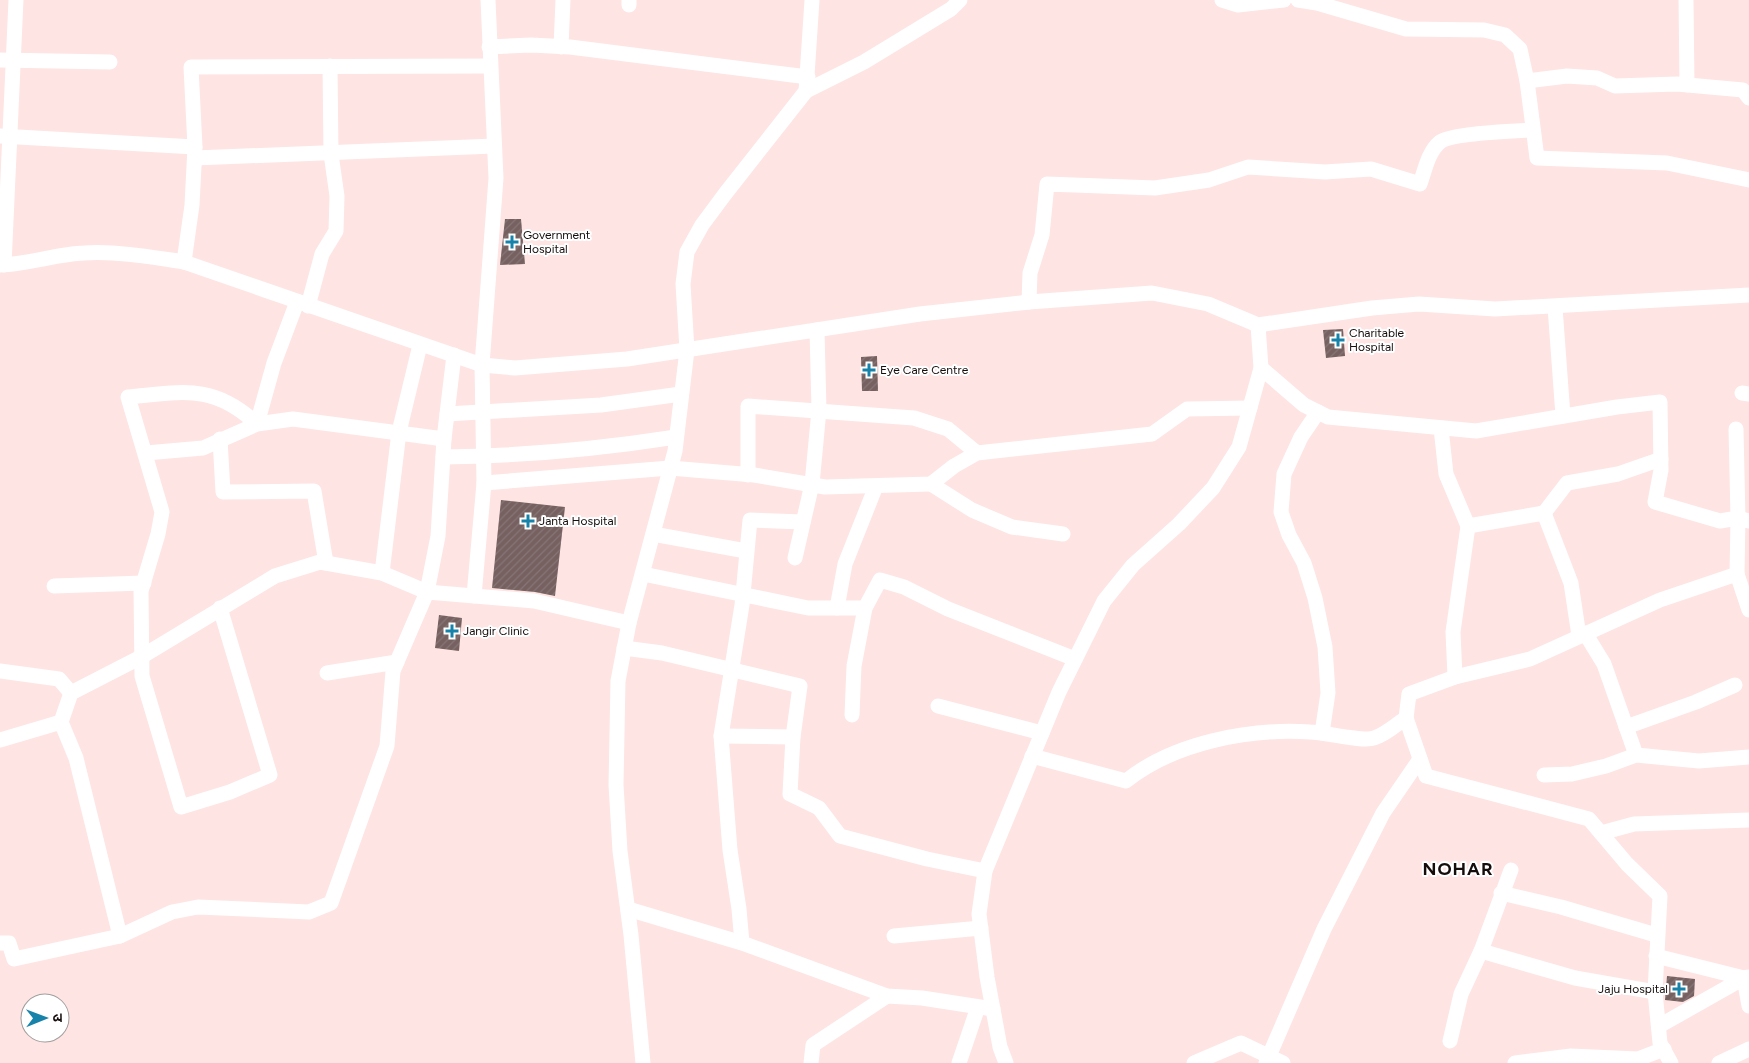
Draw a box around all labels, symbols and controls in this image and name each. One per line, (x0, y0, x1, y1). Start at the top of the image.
place label: Government Hospital (523, 228, 591, 256)
marker: Government Hospital (505, 235, 519, 249)
place label: Charitable Hospital (1349, 326, 1405, 354)
marker: Charitable Hospital (1331, 333, 1345, 347)
marker: Eye Care Centre (862, 363, 876, 377)
place label: Eye Care Centre (880, 363, 969, 377)
marker: Janta Hospital (521, 514, 535, 528)
place label: Janta Hospital (539, 514, 616, 528)
marker: Jangir Clinic (445, 624, 459, 638)
place label: Jangir Clinic (463, 624, 529, 638)
district label: NOHAR (1422, 858, 1494, 880)
place label: Jaju Hospital (1598, 982, 1668, 996)
marker: Jaju Hospital (1672, 982, 1686, 996)
north arrow (20, 993, 70, 1043)
text: उ (49, 1014, 66, 1023)

